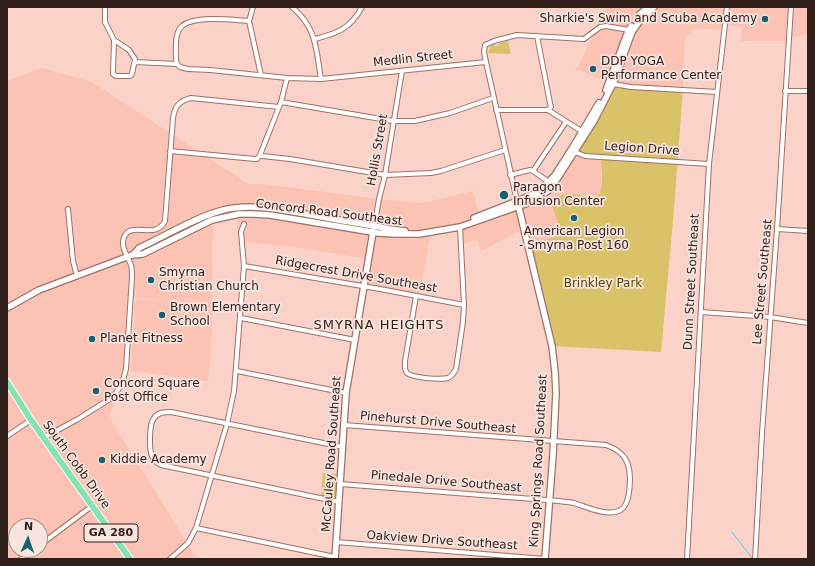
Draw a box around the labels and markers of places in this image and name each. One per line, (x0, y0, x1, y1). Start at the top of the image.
place label: Sharkie's Swim and Scuba Academy (539, 12, 757, 26)
marker: Sharkie's Swim and Scuba Academy (760, 14, 770, 24)
place label: DDP YOGA Performance Center (601, 55, 721, 83)
marker: DDP YOGA Performance Center (588, 64, 598, 74)
place label: Paragon Infusion Center (513, 181, 605, 209)
marker: Paragon Infusion Center (498, 189, 510, 201)
marker: American Legion - Smyrna Post 160 (569, 213, 579, 223)
place label: American Legion - Smyrna Post 160 (519, 225, 629, 253)
place label: Smyrna Christian Church (159, 266, 259, 294)
marker: Smyrna Christian Church (146, 275, 156, 285)
place label: Brown Elementary School (170, 301, 281, 329)
marker: Brown Elementary School (157, 310, 167, 320)
place label: Planet Fitness (100, 332, 183, 346)
marker: Planet Fitness (87, 334, 97, 344)
place label: Concord Square Post Office (104, 377, 200, 405)
marker: Concord Square Post Office (91, 386, 101, 396)
place label: Kiddie Academy (110, 453, 207, 467)
marker: Kiddie Academy (97, 455, 107, 465)

